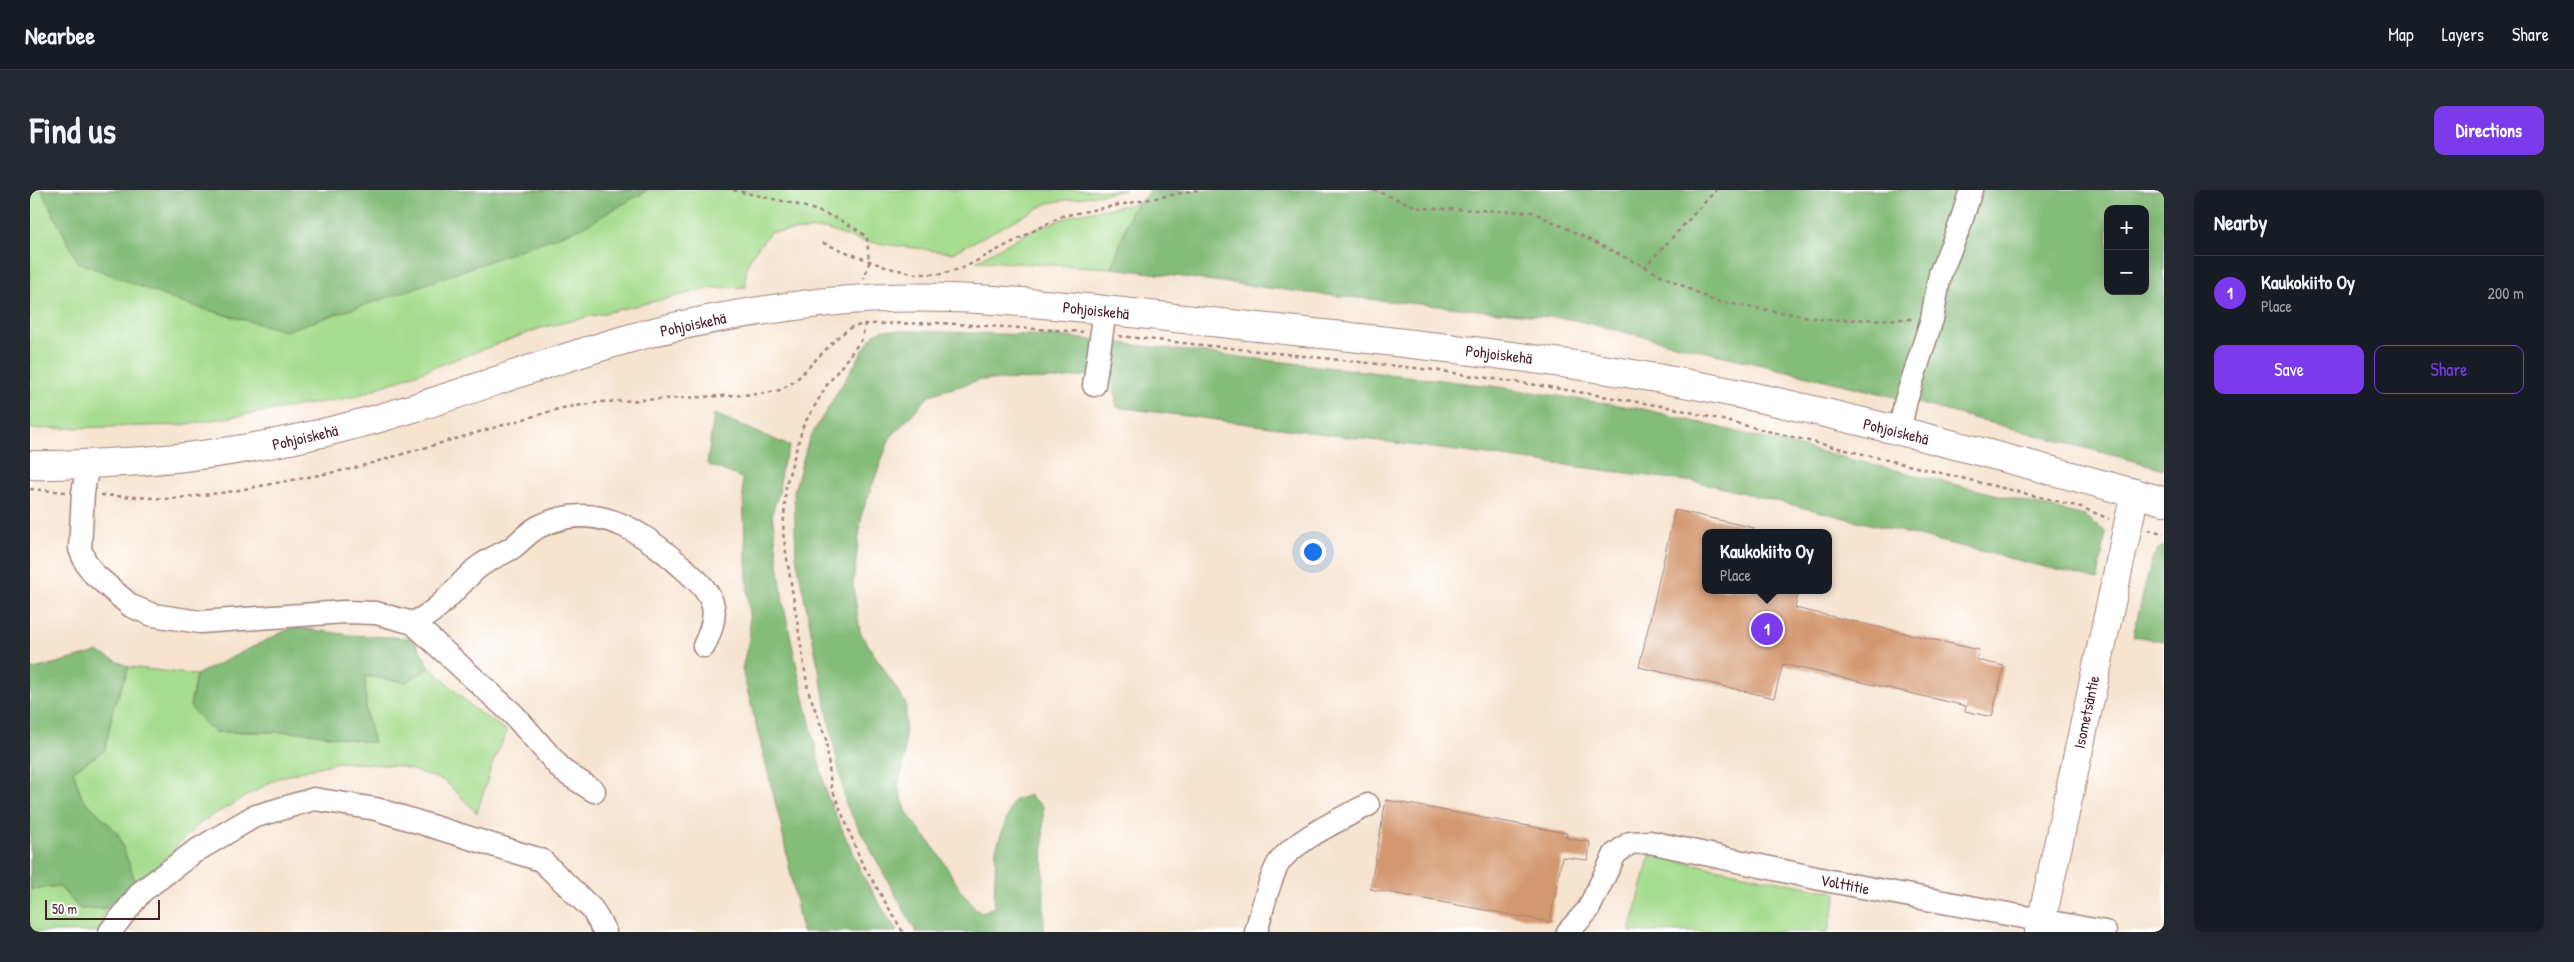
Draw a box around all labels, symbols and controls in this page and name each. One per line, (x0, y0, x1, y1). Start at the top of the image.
text: Nearbee (25, 19, 95, 51)
text: Map (2388, 22, 2414, 47)
text: Layers (2442, 22, 2484, 47)
text: Share (2512, 22, 2549, 47)
button: Directions (2434, 106, 2544, 155)
text: Find us (30, 107, 116, 154)
map controls (2104, 205, 2149, 295)
button: + (2104, 205, 2149, 250)
text: Nearby (2214, 208, 2267, 237)
button: − (2104, 250, 2149, 295)
text: Kaukokiito Oy (2261, 269, 2355, 295)
text: 1 (2227, 282, 2233, 304)
text: 200 m (2488, 282, 2524, 304)
text: Place (2261, 295, 2292, 317)
street label: Pohjoiskehä (1062, 296, 1130, 324)
street label: Pohjoiskehä (658, 306, 728, 342)
street label: Pohjoiskehä (1464, 339, 1534, 369)
button: Save (2214, 345, 2364, 394)
button: Share (2374, 345, 2524, 394)
street label: Pohjoiskehä (1861, 412, 1931, 450)
street label: Pohjoiskehä (270, 419, 340, 455)
popup (1702, 529, 1832, 594)
text: Kaukokiito Oy (1720, 538, 1814, 564)
your location (1300, 539, 1326, 565)
text: Place (1720, 564, 1751, 586)
pin: 1 (1751, 610, 1783, 648)
street label: Isometsäntie (2068, 673, 2105, 751)
street label: Volttitie (1818, 868, 1872, 900)
scale bar (45, 897, 160, 920)
text: 50 m (52, 899, 77, 918)

